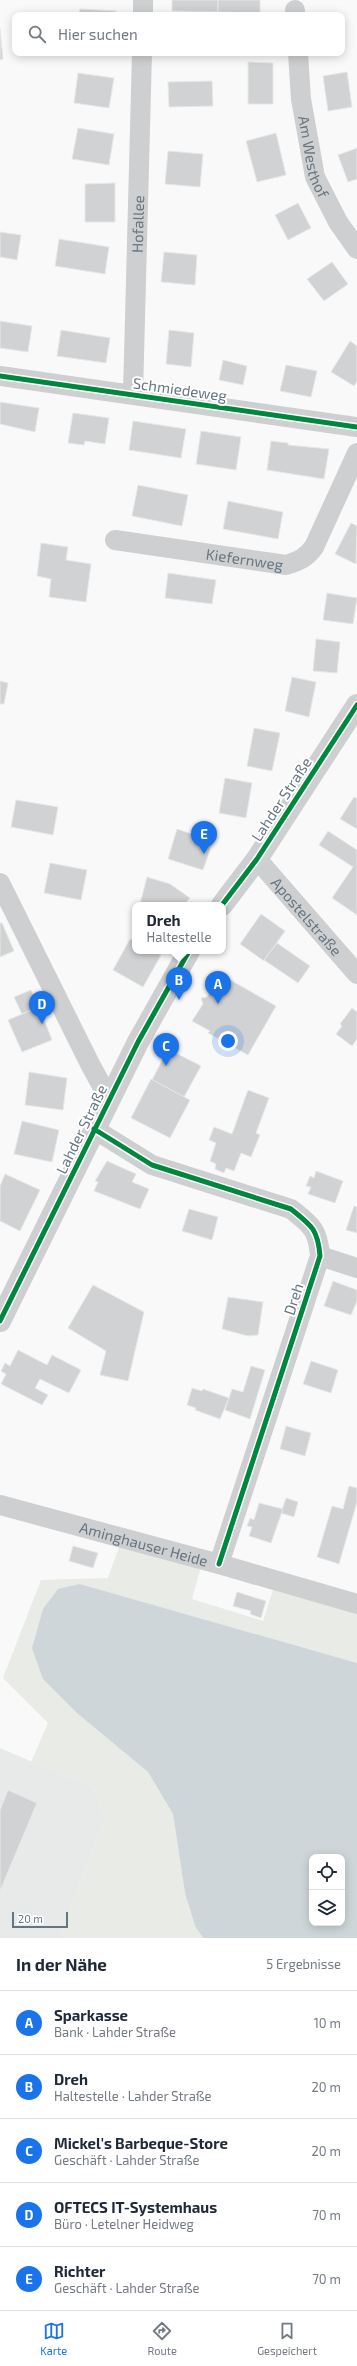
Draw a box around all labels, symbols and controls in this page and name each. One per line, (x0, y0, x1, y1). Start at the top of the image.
search box (12, 12, 345, 56)
icon: search (26, 23, 48, 45)
text: Hier suchen (58, 25, 138, 43)
street label: Am Westhof (295, 114, 333, 201)
street label: Hofallee (128, 195, 147, 253)
street label: Schmiedeweg (132, 373, 229, 405)
street label: Kiefernweg (205, 544, 285, 574)
street label: Lahder Straße (247, 753, 315, 845)
pin: E (191, 821, 217, 854)
street label: Apostelstraße (268, 873, 346, 959)
popup (132, 902, 226, 954)
text: Dreh (147, 911, 181, 929)
text: Haltestelle (147, 929, 211, 945)
pin: B (166, 967, 192, 1000)
pin: A (205, 971, 231, 1004)
pin: D (29, 991, 55, 1024)
your location (218, 1031, 238, 1051)
pin: C (153, 1033, 179, 1066)
street label: Lahder Straße (52, 1082, 110, 1176)
street label: Dreh (279, 1281, 307, 1317)
street label: Aminghauser Heide (78, 1518, 210, 1570)
map controls (309, 1854, 345, 1926)
button: locate (309, 1854, 345, 1890)
button: layers (309, 1890, 345, 1926)
scale bar (12, 1910, 68, 1929)
text: 20 m (18, 1912, 43, 1925)
text: In der Nähe (16, 1954, 107, 1974)
text: 5 Ergebnisse (266, 1956, 341, 1972)
text: Sparkasse (54, 2006, 128, 2024)
text: A (25, 2015, 33, 2031)
text: 10 m (314, 2015, 341, 2031)
text: Bank · Lahder Straße (54, 2024, 176, 2040)
text: Dreh (54, 2070, 88, 2088)
text: B (25, 2079, 33, 2095)
text: 20 m (312, 2079, 341, 2095)
text: Haltestelle · Lahder Straße (54, 2088, 212, 2104)
text: Mickel's Barbeque-Store (54, 2134, 228, 2152)
text: C (25, 2143, 33, 2159)
text: 20 m (312, 2143, 341, 2159)
text: Geschäft · Lahder Straße (54, 2152, 199, 2168)
text: OFTECS IT-Systemhaus (54, 2198, 217, 2216)
text: D (25, 2207, 33, 2223)
text: 70 m (312, 2207, 341, 2223)
text: Büro · Letelner Heidweg (54, 2216, 194, 2232)
text: Richter (54, 2262, 106, 2280)
text: E (25, 2271, 33, 2287)
text: 70 m (312, 2271, 341, 2287)
text: Geschäft · Lahder Straße (54, 2280, 199, 2296)
tab: Karte (40, 2320, 67, 2357)
tab: Route (147, 2320, 177, 2357)
tab: Gespeichert (257, 2320, 317, 2357)

